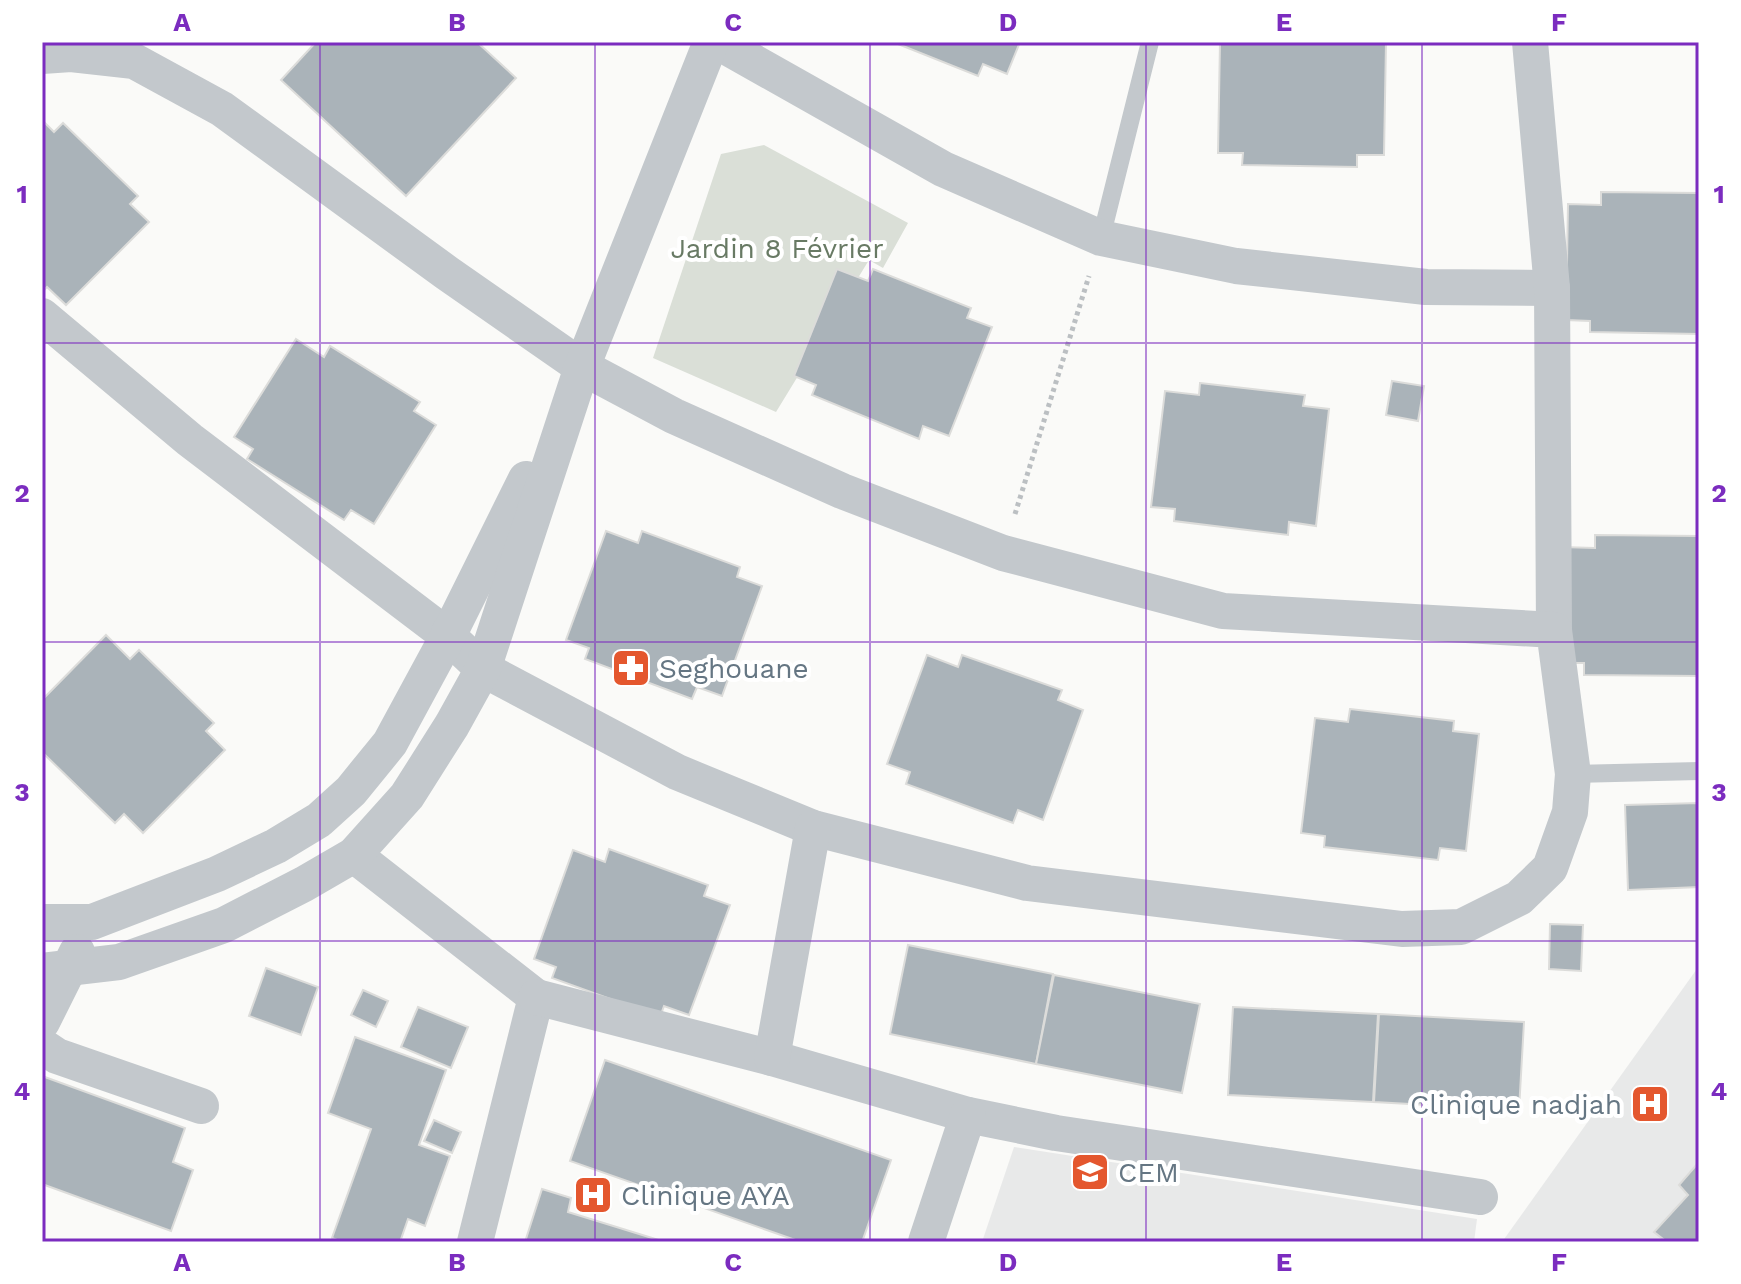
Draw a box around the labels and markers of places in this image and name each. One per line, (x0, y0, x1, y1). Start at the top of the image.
pharmacy icon: Seghouane (610, 647, 652, 689)
place label: Seghouane (659, 652, 809, 685)
hospital icon: Clinique nadjah (1629, 1083, 1671, 1125)
place label: Clinique nadjah (1410, 1088, 1622, 1121)
school or university icon: CEM (1069, 1151, 1111, 1193)
place label: CEM (1118, 1156, 1179, 1189)
hospital icon: Clinique AYA (572, 1174, 614, 1216)
place label: Clinique AYA (621, 1179, 790, 1212)

